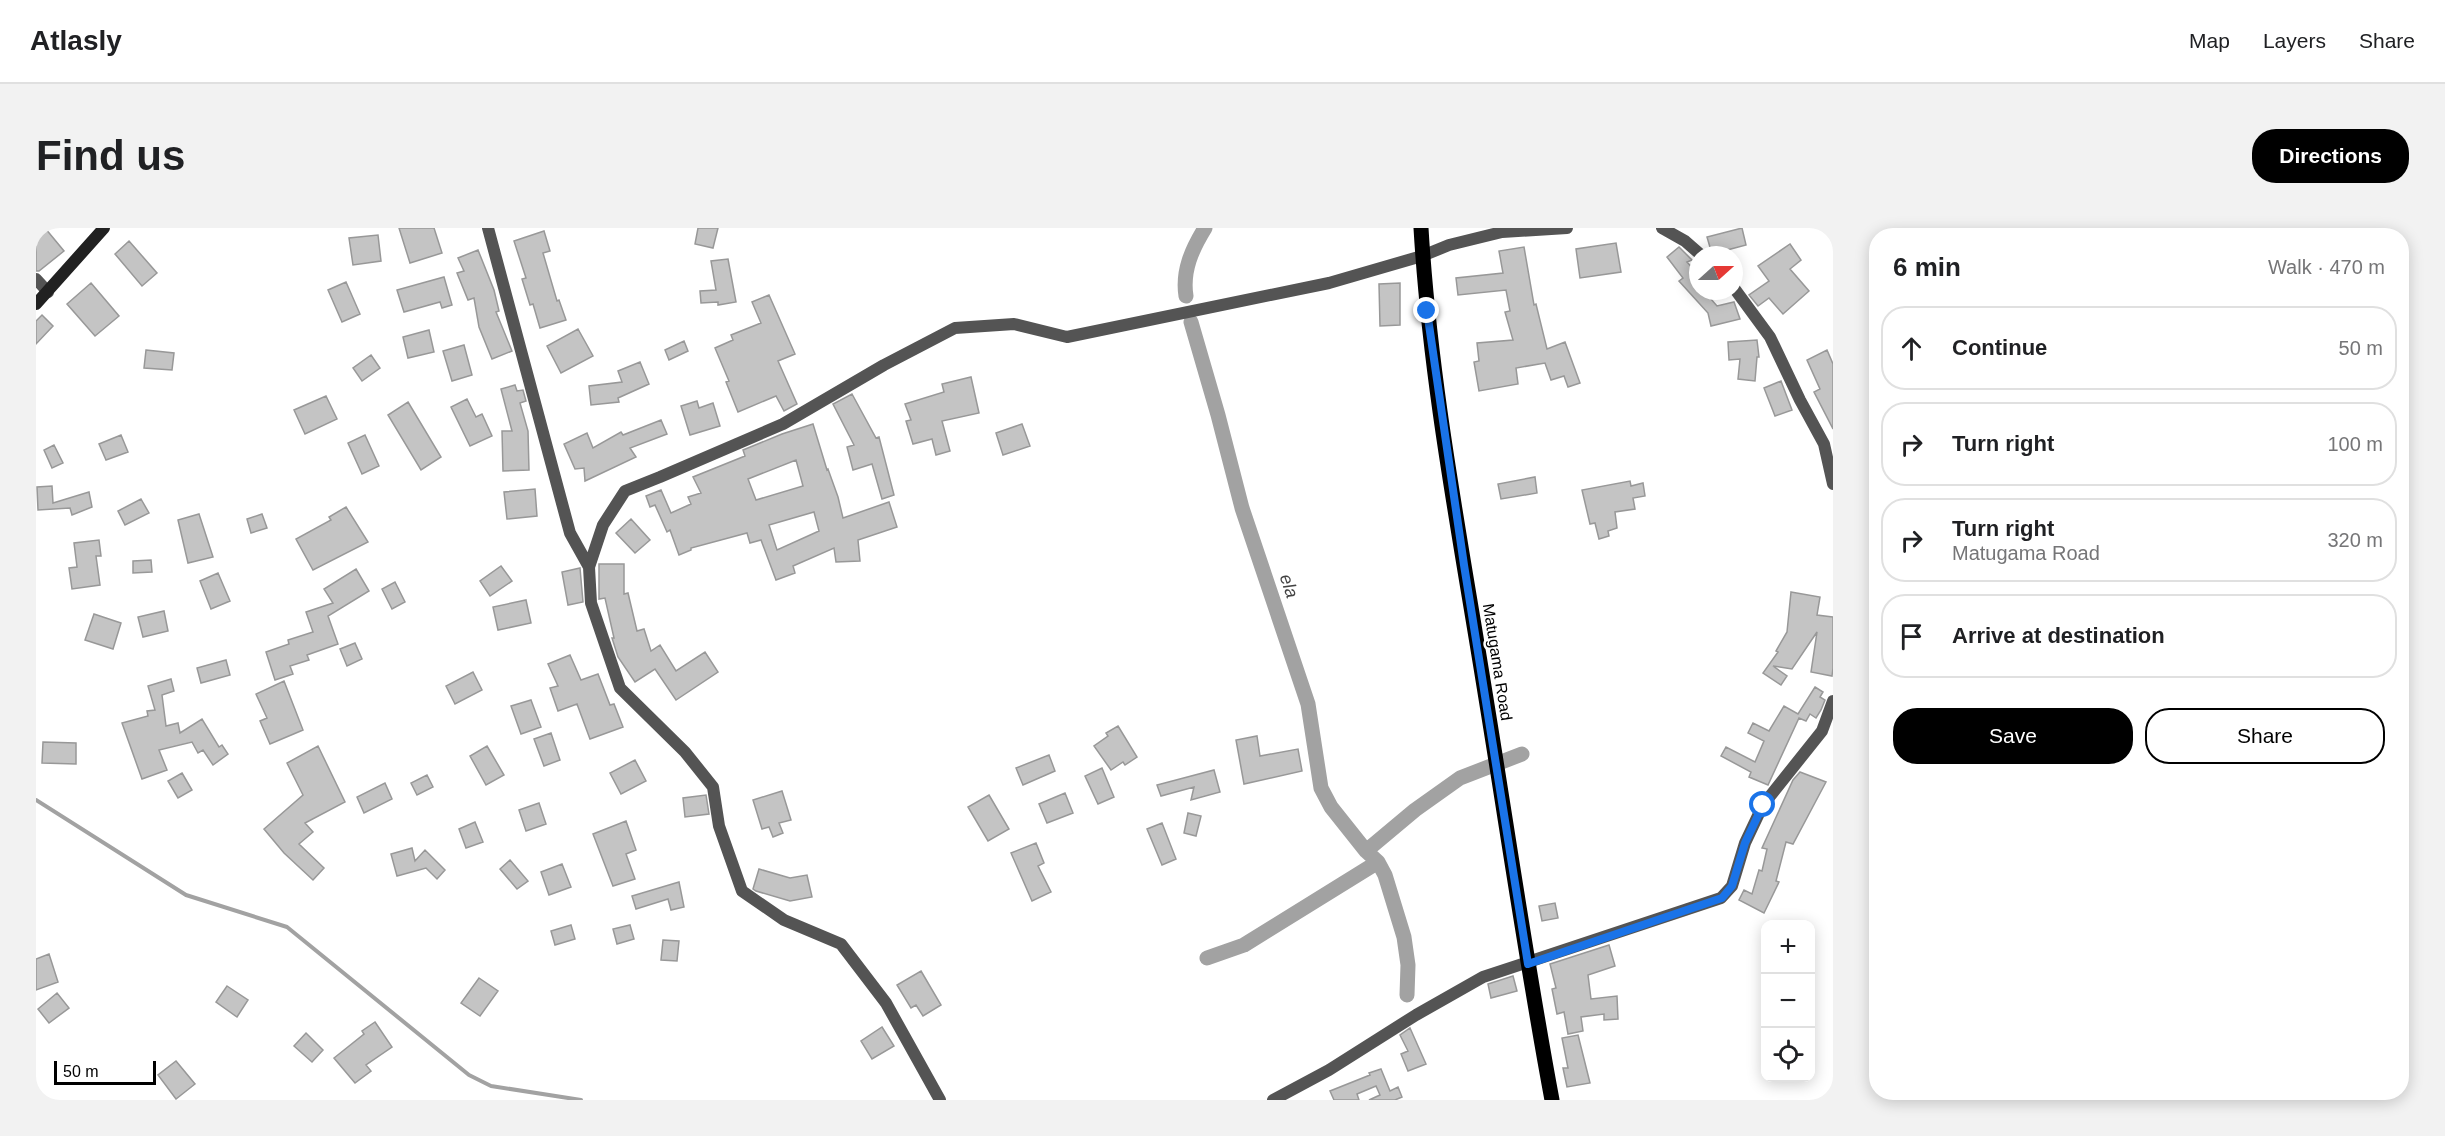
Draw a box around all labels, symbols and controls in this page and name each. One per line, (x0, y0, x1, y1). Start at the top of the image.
text: Atlasly (30, 25, 122, 56)
text: Map (2189, 29, 2230, 52)
text: Layers (2263, 29, 2326, 52)
text: Share (2359, 29, 2415, 52)
button: Directions (2252, 129, 2409, 183)
text: Find us (36, 132, 185, 179)
north arrow (1689, 246, 1743, 300)
text: 6 min (1893, 252, 1961, 282)
text: Walk · 470 m (2268, 256, 2385, 278)
route end (1413, 297, 1439, 323)
icon: ahead (1895, 332, 1928, 365)
text: Continue (1952, 335, 2047, 360)
text: 50 m (2339, 337, 2383, 359)
icon: right (1895, 428, 1928, 461)
text: Turn right (1952, 431, 2054, 456)
text: 100 m (2327, 433, 2383, 455)
text: Turn right (1952, 516, 2054, 541)
icon: right (1895, 524, 1928, 557)
text: 320 m (2327, 529, 2383, 551)
text: Matugama Road (1952, 542, 2100, 564)
water label: ela (1276, 571, 1302, 601)
street label: Matugama Road (1480, 602, 1515, 722)
icon: arrive (1895, 620, 1928, 653)
text: Arrive at destination (1952, 623, 2165, 648)
button: Save (1893, 708, 2133, 764)
button: Share (2145, 708, 2385, 764)
route start (1749, 791, 1775, 817)
map controls (1761, 920, 1815, 1082)
button: + (1761, 920, 1815, 974)
button: − (1761, 974, 1815, 1028)
button: locate (1761, 1028, 1815, 1082)
scale bar (54, 1058, 156, 1086)
text: 50 m (63, 1063, 99, 1080)

